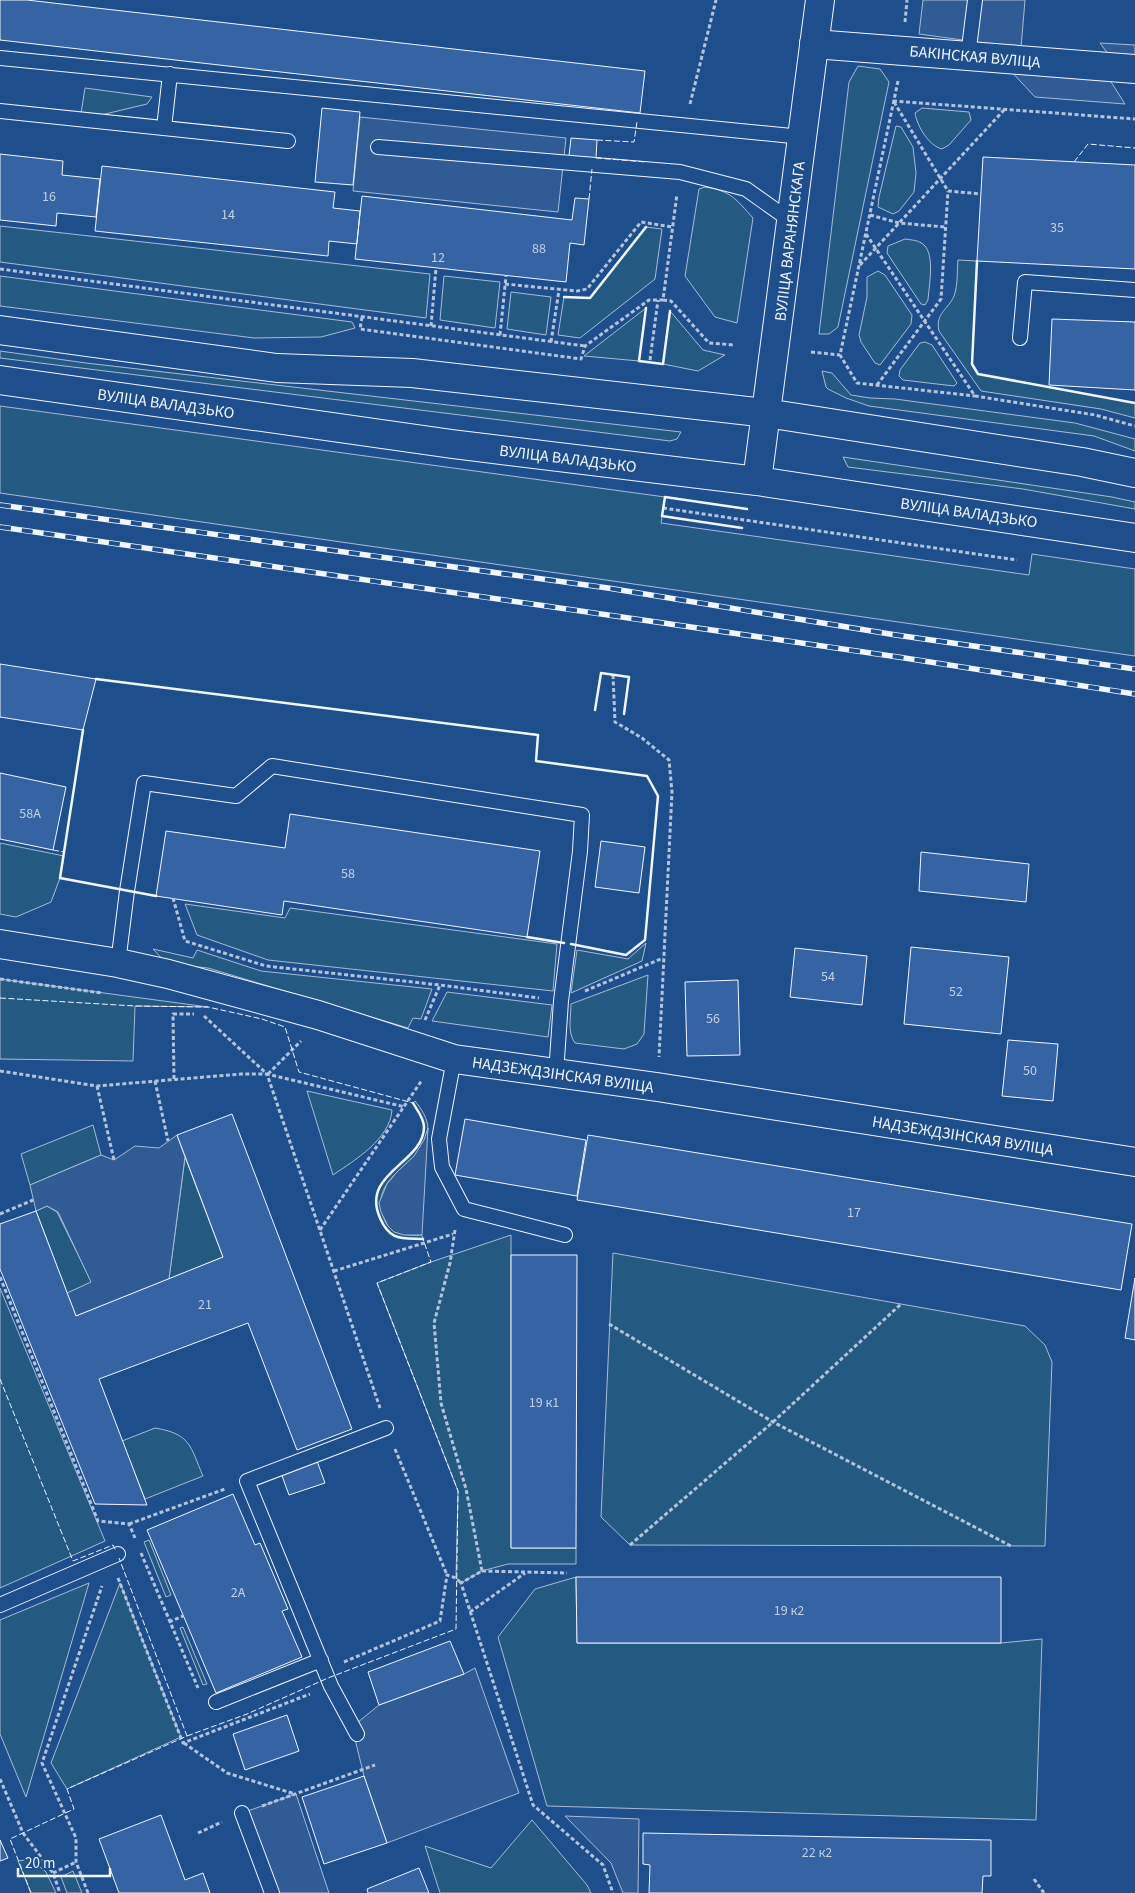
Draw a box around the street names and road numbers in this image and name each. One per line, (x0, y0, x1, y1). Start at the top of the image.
street label: БАКІНСКАЯ ВУЛІЦА (909, 40, 1042, 74)
street label: ВУЛІЦА ВАРАНЯНСКАГА (769, 160, 811, 322)
street label: ВУЛІЦА ВАЛАДЗЬКО (96, 383, 236, 425)
street label: ВУЛІЦА ВАЛАДЗЬКО (498, 440, 638, 478)
street label: ВУЛІЦА ВАЛАДЗЬКО (899, 492, 1039, 534)
street label: НАДЗЕЖДЗІНСКАЯ ВУЛІЦА (471, 1051, 655, 1099)
street label: НАДЗЕЖДЗІНСКАЯ ВУЛІЦА (871, 1111, 1055, 1161)

